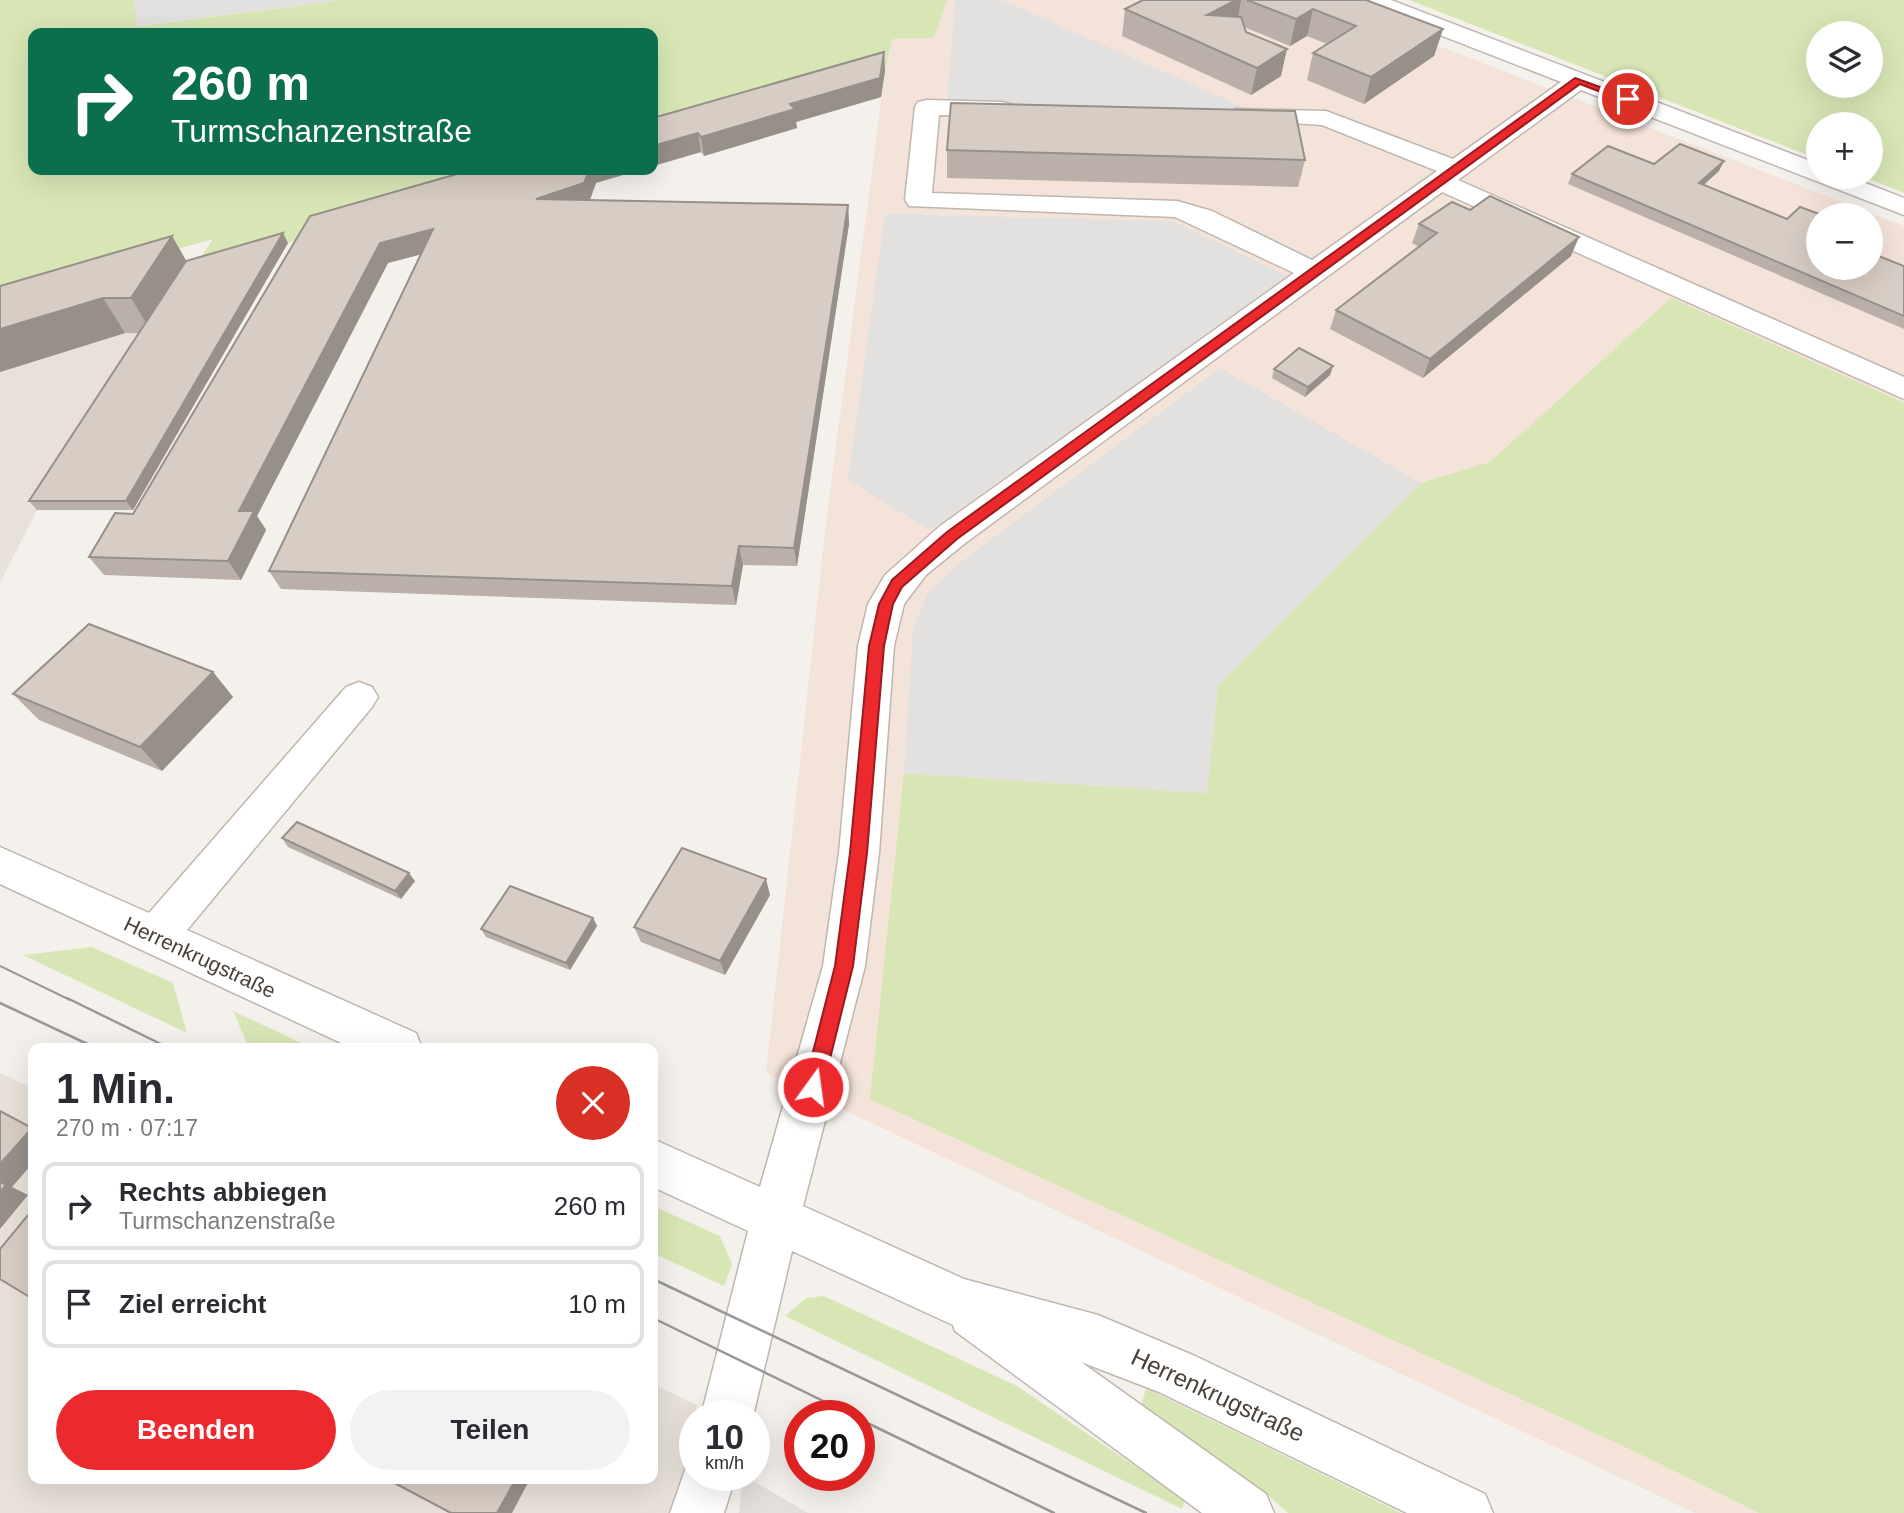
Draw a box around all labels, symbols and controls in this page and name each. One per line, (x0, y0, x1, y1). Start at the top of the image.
map controls (1806, 21, 1883, 280)
button: layers (1806, 21, 1883, 98)
icon: right (56, 56, 147, 147)
text: 260 m (171, 56, 310, 110)
pin (1598, 69, 1658, 129)
icon: arrive (1609, 80, 1647, 118)
button: + (1806, 112, 1883, 189)
text: Turmschanzenstraße (171, 113, 472, 149)
button: − (1806, 203, 1883, 280)
street label: Herrenkrugstraße (121, 912, 279, 1002)
position arrow (776, 1050, 850, 1124)
text: 1 Min. (56, 1065, 175, 1112)
button: close (556, 1066, 630, 1140)
text: 270 m · 07:17 (56, 1115, 198, 1141)
text: Rechts abbiegen (119, 1177, 327, 1207)
icon: right (60, 1187, 98, 1225)
text: 260 m (554, 1191, 626, 1221)
text: Turmschanzenstraße (119, 1208, 335, 1234)
icon: arrive (60, 1285, 98, 1323)
text: Ziel erreicht (119, 1289, 266, 1319)
text: 10 m (568, 1289, 626, 1319)
street label: Herrenkrugstraße (1127, 1343, 1309, 1447)
button: Beenden (56, 1390, 336, 1470)
button: Teilen (350, 1390, 630, 1470)
speed limit sign: 20 (784, 1400, 875, 1491)
text: 10 (705, 1417, 744, 1456)
text: km/h (705, 1453, 744, 1473)

